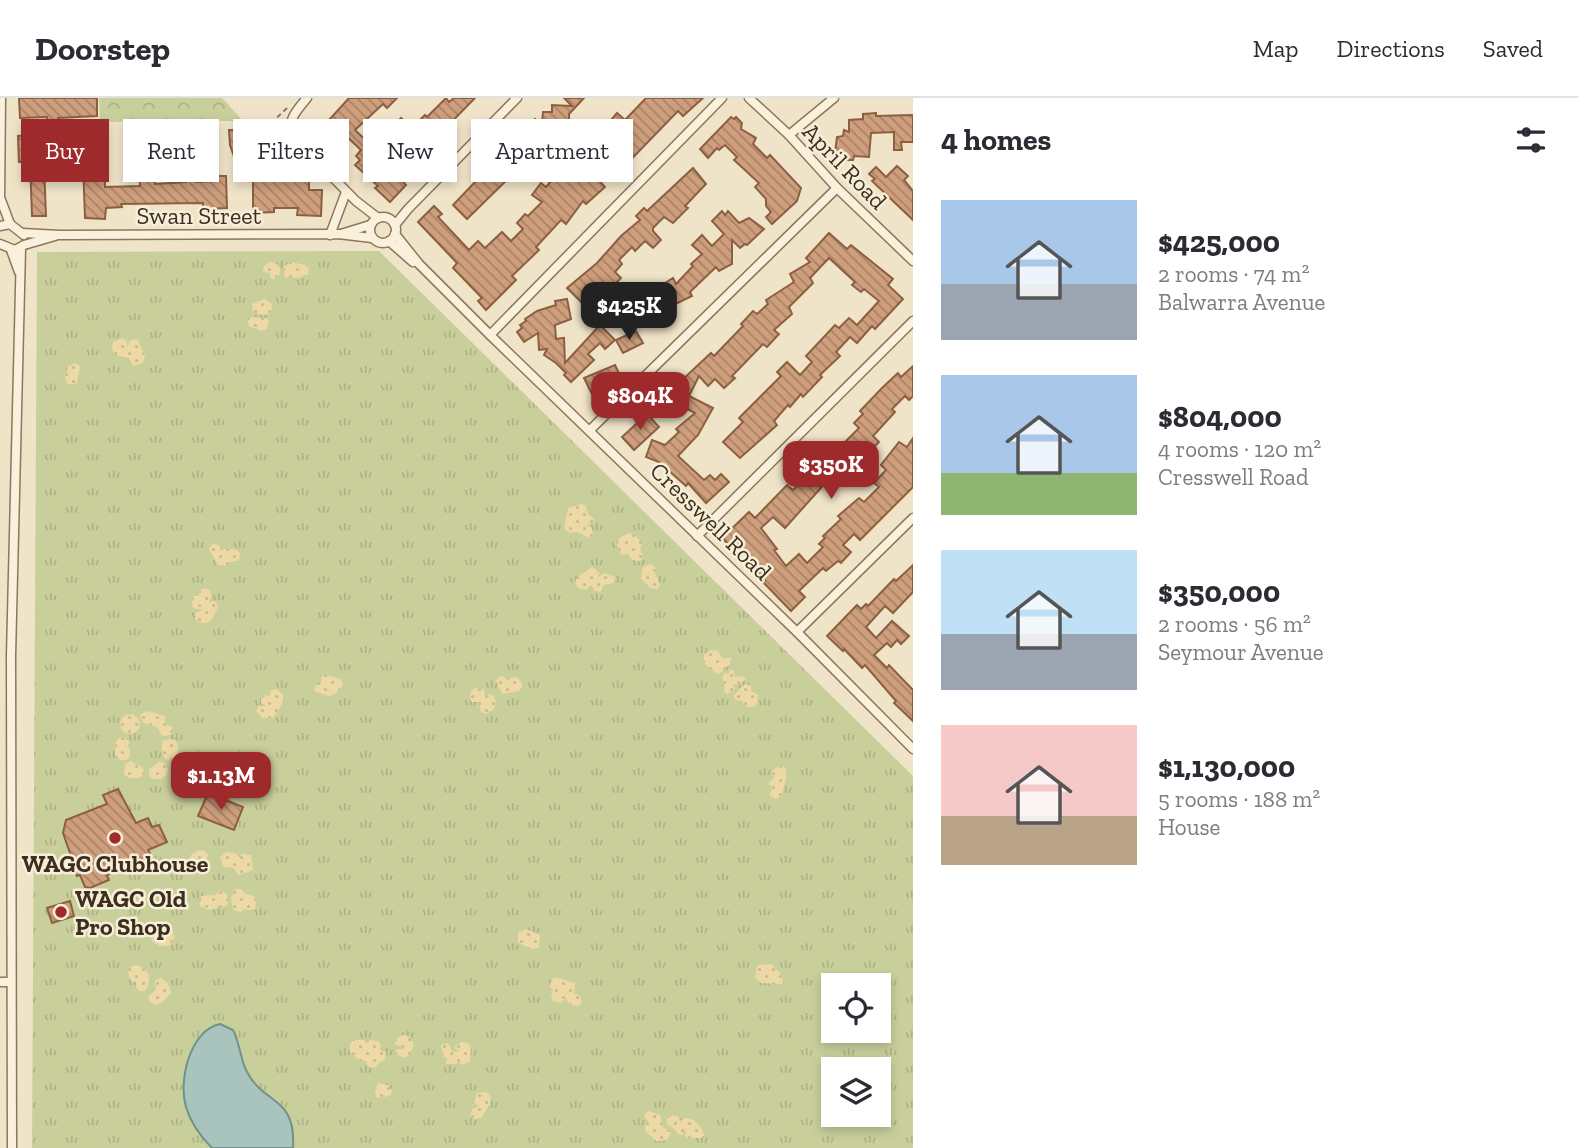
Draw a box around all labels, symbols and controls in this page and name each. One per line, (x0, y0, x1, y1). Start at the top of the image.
text: Doorstep (35, 29, 170, 68)
text: Map (1253, 34, 1299, 63)
text: Directions (1337, 34, 1445, 63)
text: Saved (1483, 34, 1543, 63)
street label: April Road (797, 117, 893, 215)
chip: Buy (21, 119, 109, 182)
chip: Rent (123, 119, 219, 182)
chip: Filters (233, 119, 349, 182)
chip: New (363, 119, 457, 182)
chip: Apartment (471, 119, 633, 182)
icon: filters (1512, 121, 1550, 159)
text: 4 homes (941, 122, 1051, 158)
street label: Swan Street (136, 201, 262, 230)
text: $425,000 (1158, 224, 1280, 260)
icon: home (997, 228, 1081, 312)
text: 2 rooms · 74 m² (1158, 260, 1309, 288)
pin: $425K (580, 282, 678, 342)
text: Balwarra Avenue (1158, 288, 1325, 316)
text: $425K (597, 291, 661, 319)
pin: $804K (591, 372, 689, 432)
text: $804K (607, 381, 673, 409)
text: $804,000 (1158, 399, 1282, 435)
icon: home (997, 403, 1081, 487)
text: 4 rooms · 120 m² (1158, 435, 1321, 463)
pin: $350K (782, 442, 880, 501)
text: $350K (799, 450, 863, 478)
street label: Cresswell Road (644, 456, 778, 586)
text: Cresswell Road (1158, 463, 1309, 491)
text: $350,000 (1158, 574, 1280, 610)
icon: home (997, 578, 1081, 662)
text: 2 rooms · 56 m² (1158, 610, 1311, 638)
text: Seymour Avenue (1158, 638, 1324, 666)
text: $1,130,000 (1158, 749, 1295, 785)
pin: $1.13M (164, 752, 278, 812)
icon: home (997, 753, 1081, 837)
text: $1.13M (187, 761, 255, 789)
text: 5 rooms · 188 m² (1158, 785, 1320, 813)
text: House (1158, 813, 1220, 841)
marker: WAGC Clubhouse (107, 830, 123, 846)
place label: WAGC Clubhouse (22, 849, 209, 878)
place label: WAGC Old Pro Shop (75, 884, 187, 941)
marker: WAGC Old Pro Shop (53, 904, 69, 920)
map controls (821, 973, 891, 1127)
button: locate (821, 973, 891, 1043)
button: layers (821, 1057, 891, 1127)

